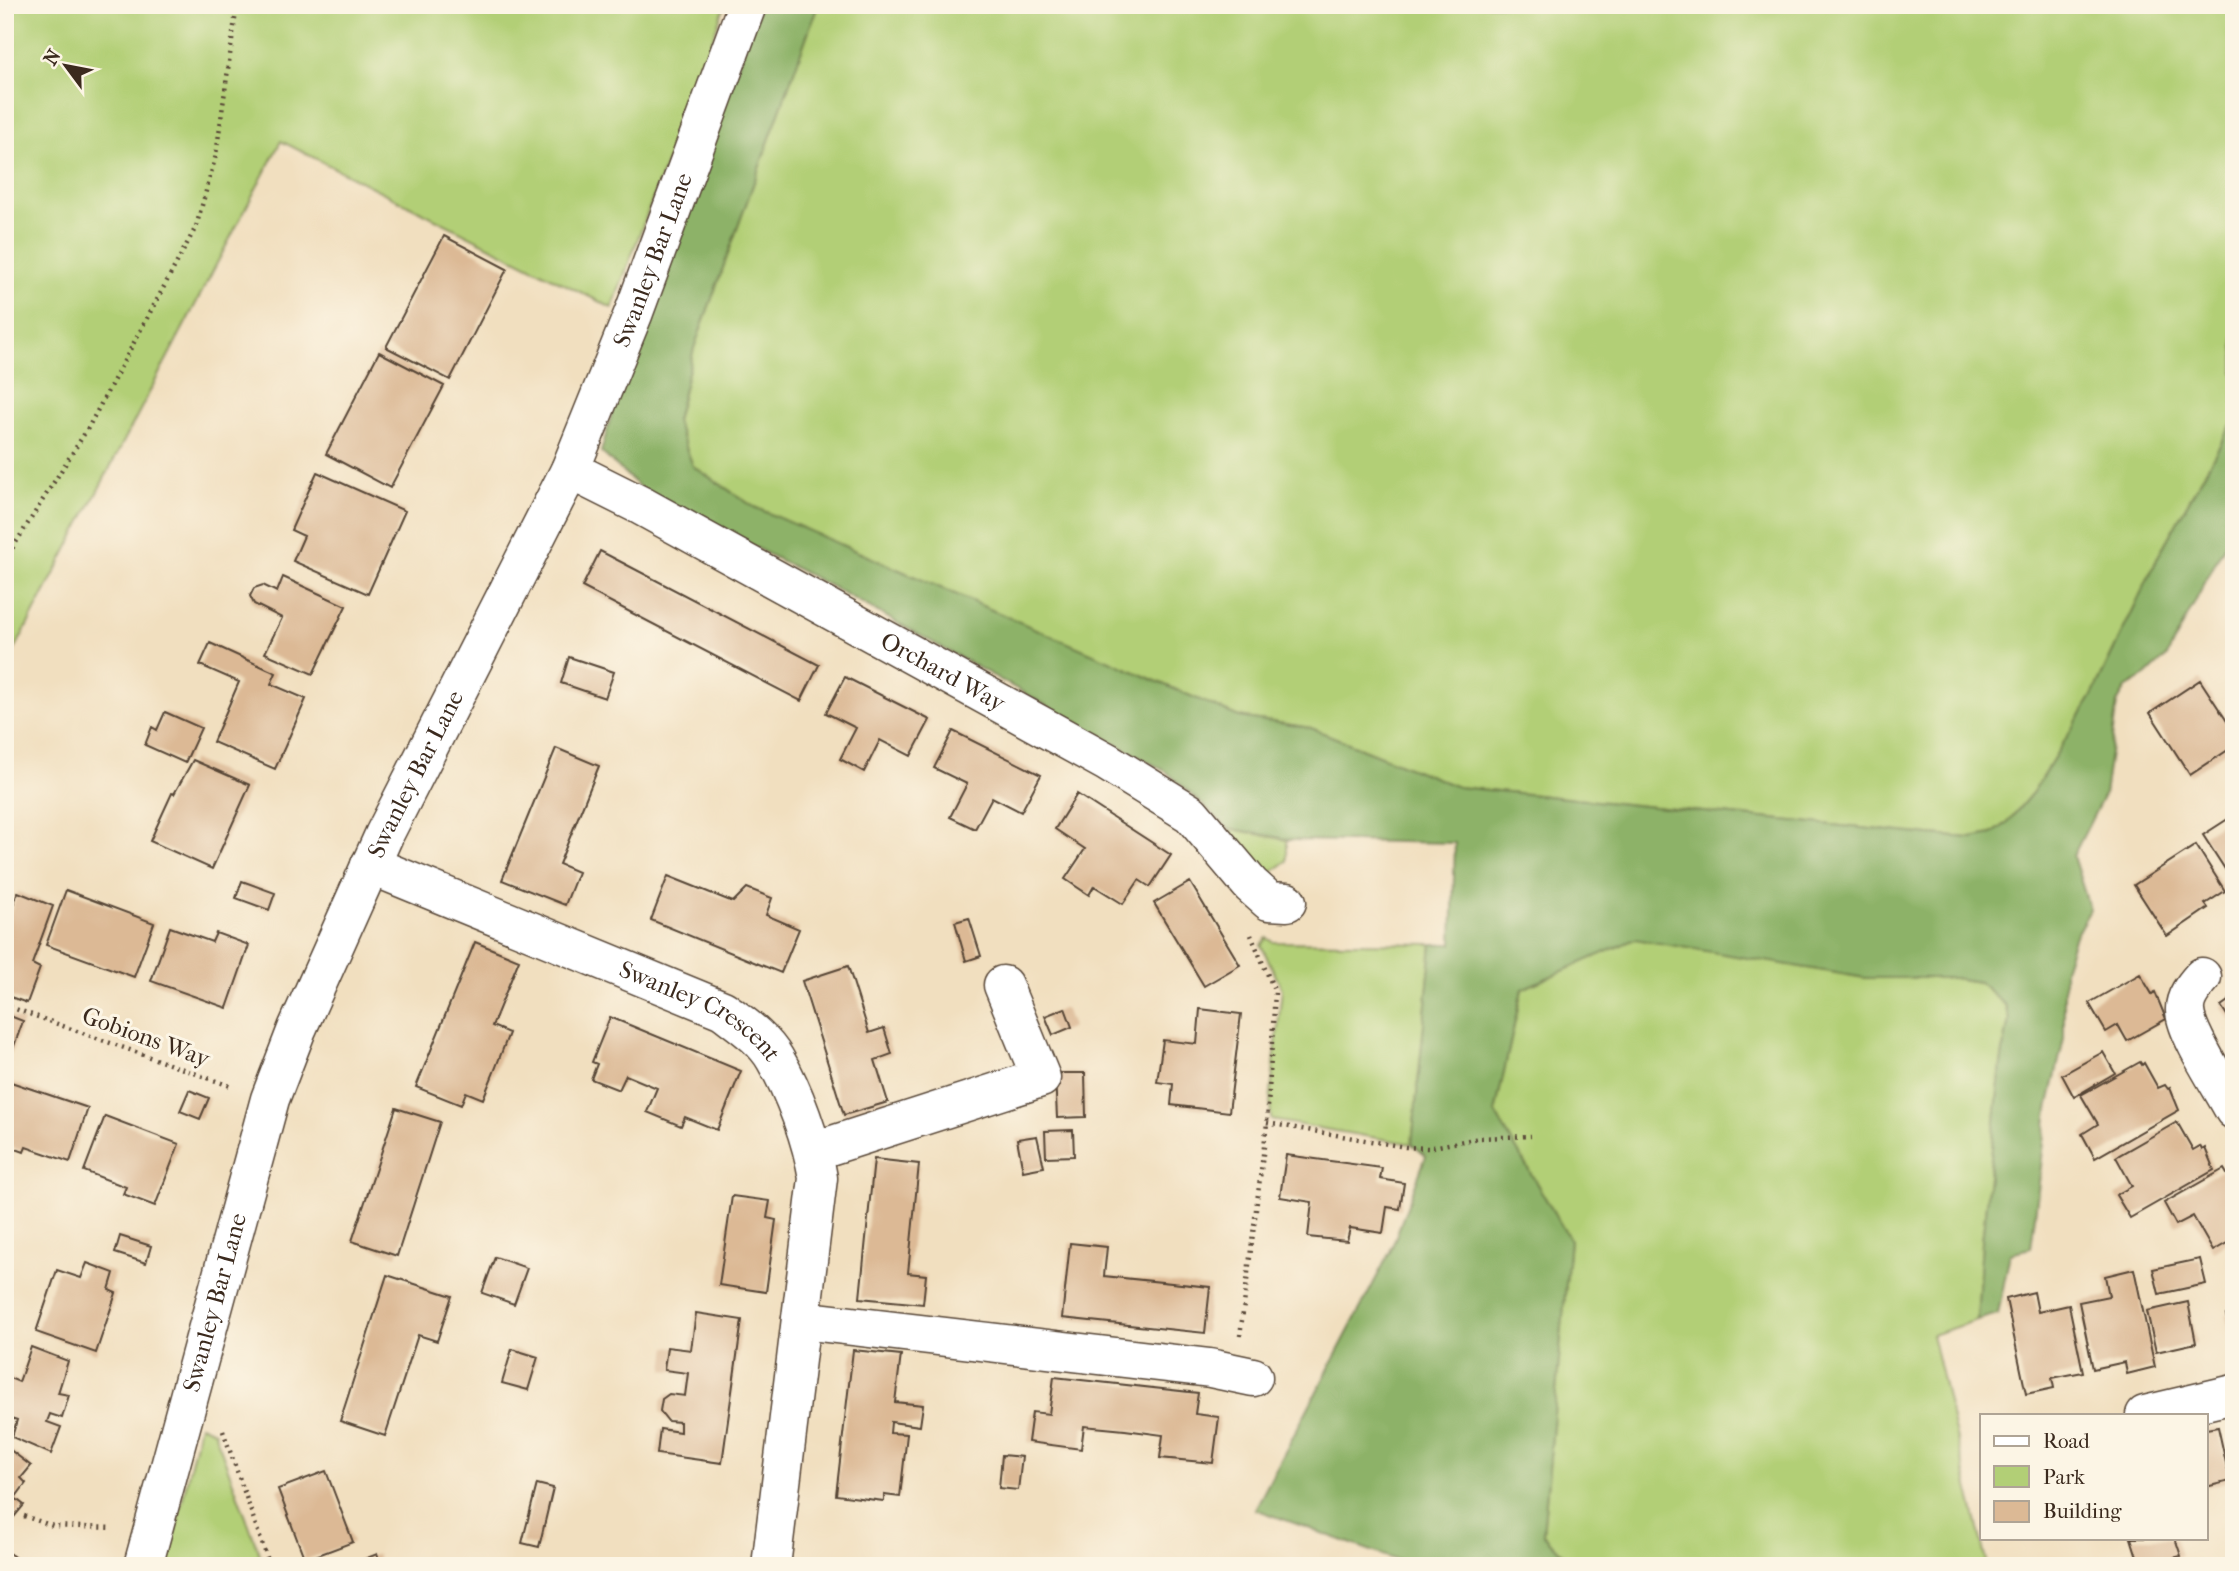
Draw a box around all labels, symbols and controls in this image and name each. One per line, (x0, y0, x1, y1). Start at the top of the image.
north arrow (32, 32, 102, 102)
text: N (39, 45, 66, 69)
street label: Swanley Bar Lane (607, 169, 698, 351)
street label: Orchard Way (876, 626, 1011, 718)
street label: Swanley Bar Lane (362, 686, 469, 862)
street label: Swanley Crescent (615, 955, 787, 1067)
street label: Gobions Way (78, 1001, 215, 1073)
street label: Swanley Bar Lane (177, 1210, 252, 1395)
legend (1980, 1414, 2208, 1540)
text: Road (2043, 1429, 2090, 1453)
text: Park (2043, 1465, 2085, 1489)
text: Building (2043, 1499, 2122, 1523)

